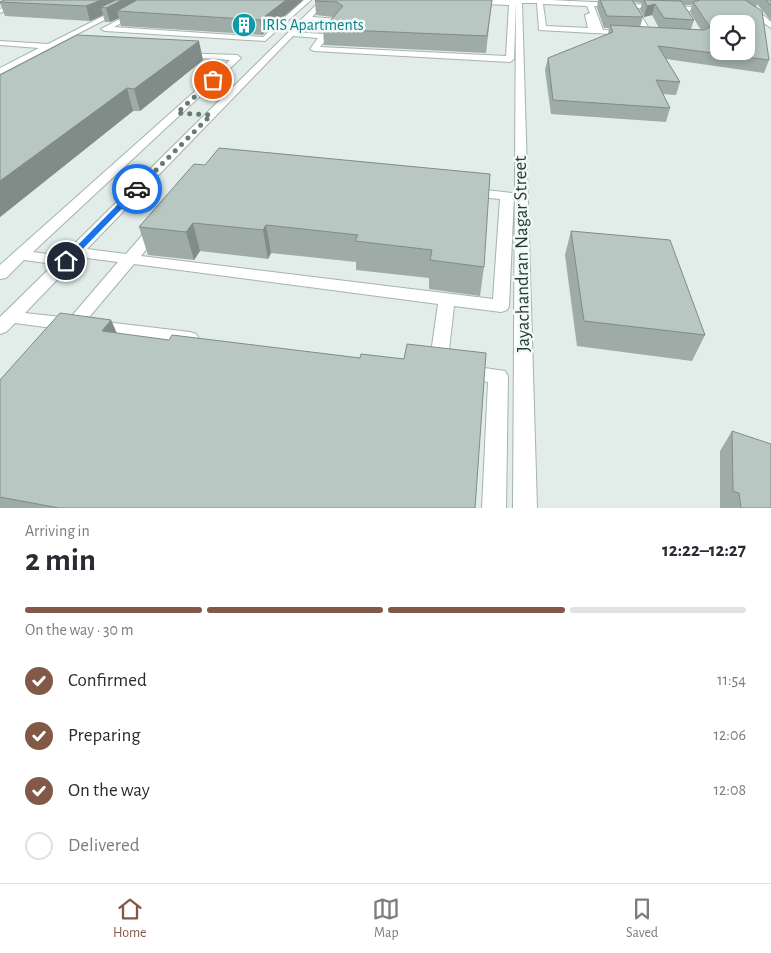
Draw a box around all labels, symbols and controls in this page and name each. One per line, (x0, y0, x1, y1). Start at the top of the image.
building icon: IRIS Apartments (231, 12, 257, 38)
map controls (710, 15, 755, 60)
button: locate (710, 15, 755, 60)
place label: IRIS Apartments (262, 17, 364, 33)
pin (192, 59, 234, 101)
icon: bag (199, 66, 227, 94)
street label: Jayachandran Nagar Street (511, 156, 533, 352)
courier (112, 164, 162, 214)
icon: car (123, 175, 151, 203)
pin (45, 240, 87, 282)
icon: home (52, 247, 80, 275)
text: Arriving in (25, 523, 90, 539)
text: 12:22–12:27 (662, 541, 746, 560)
text: 2 min (25, 544, 96, 576)
text: On the way · 30 m (25, 622, 133, 638)
icon: check (25, 667, 53, 695)
text: Confirmed (68, 671, 147, 690)
text: 11:54 (717, 672, 746, 688)
icon: check (25, 722, 53, 750)
text: Preparing (68, 726, 141, 745)
text: 12:06 (714, 727, 746, 743)
icon: check (25, 777, 53, 805)
text: On the way (68, 781, 150, 800)
text: 12:08 (714, 782, 746, 798)
text: Delivered (68, 836, 140, 855)
tab: Home (113, 895, 147, 942)
tab: Map (372, 895, 400, 942)
tab: Saved (626, 895, 658, 942)

